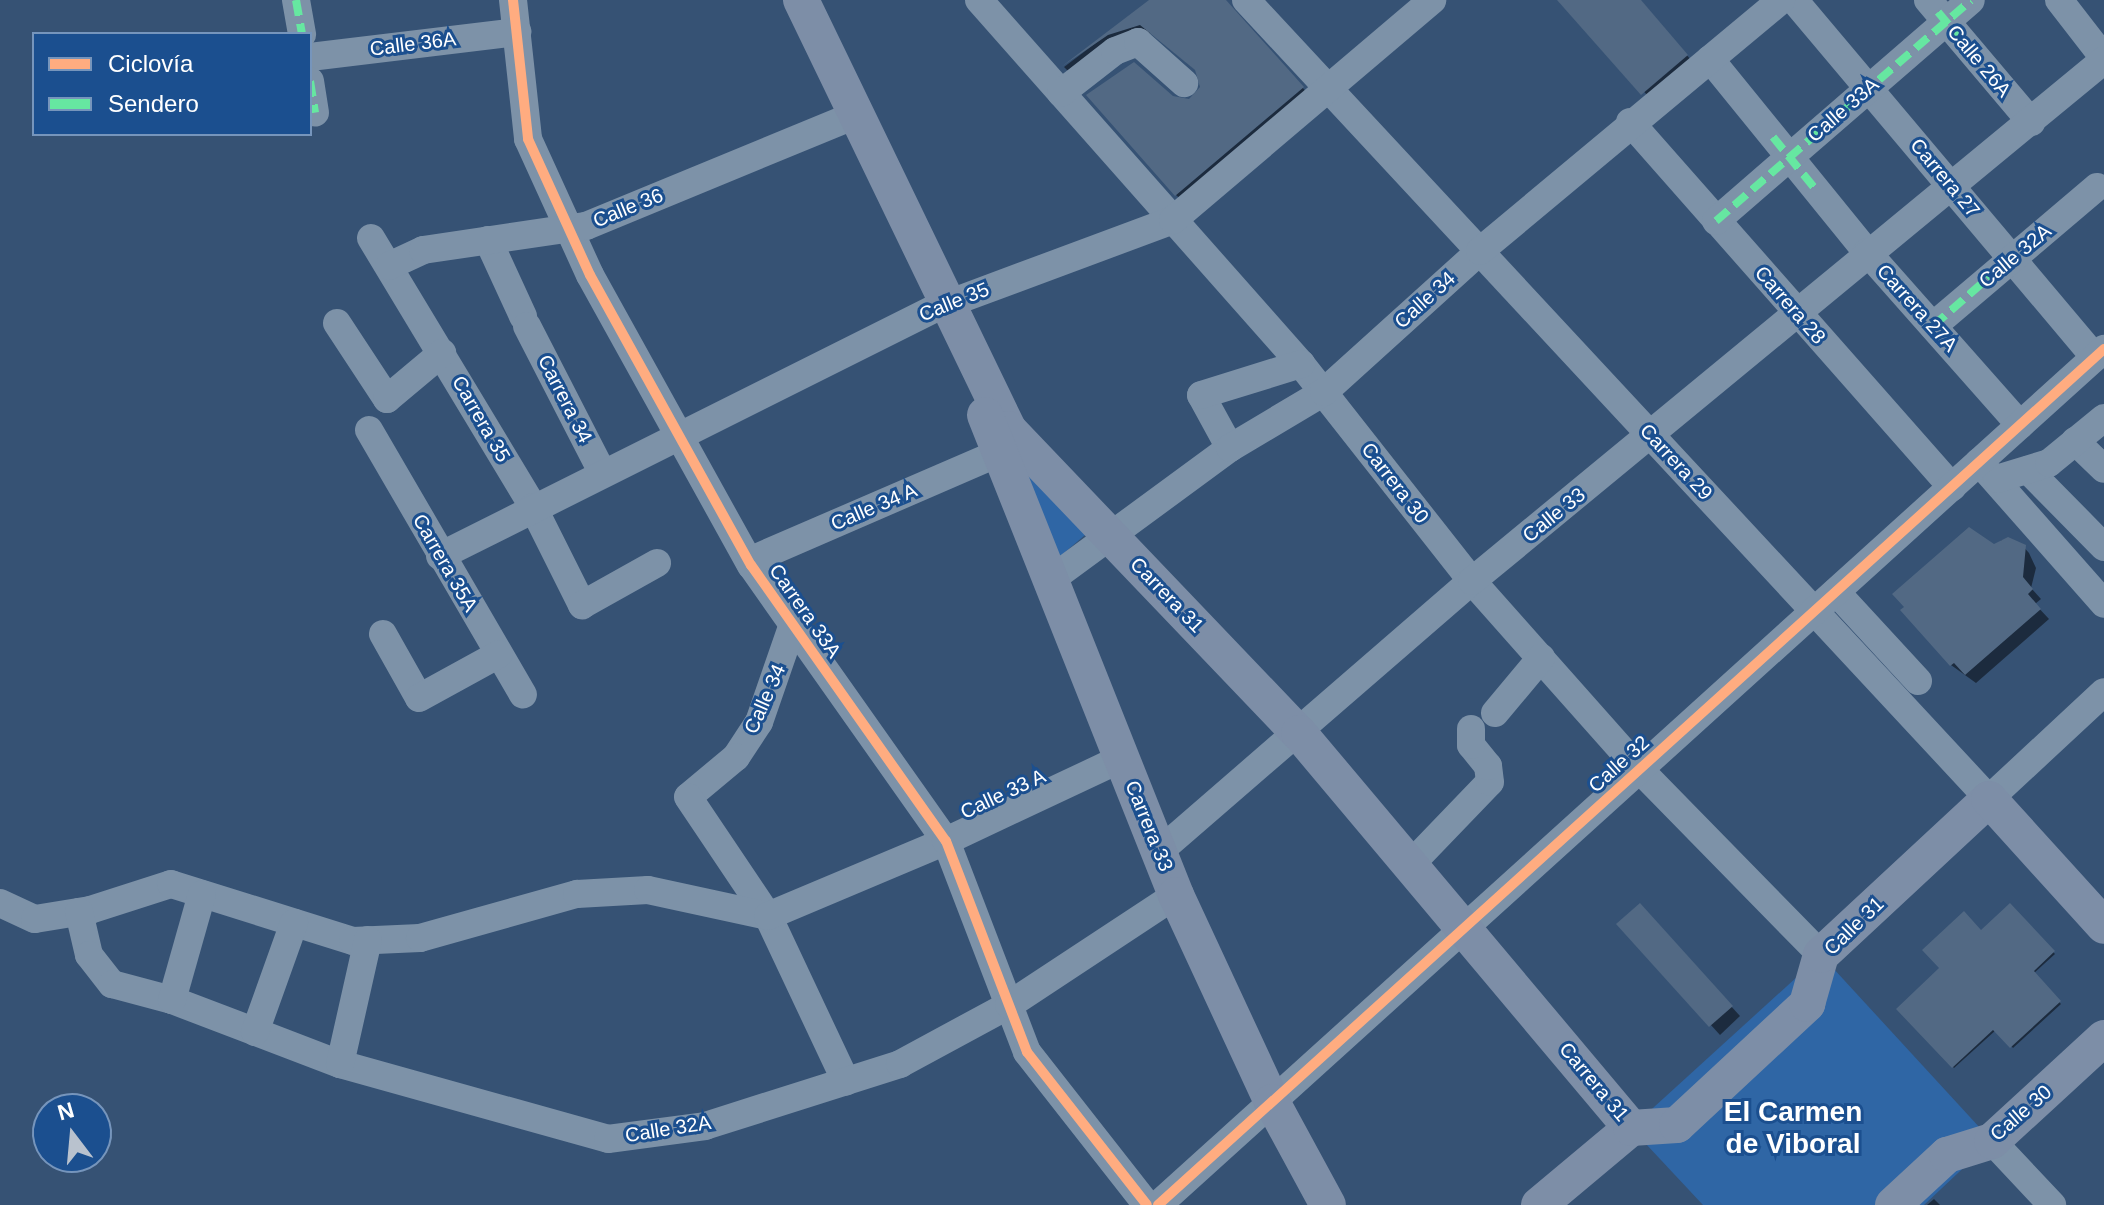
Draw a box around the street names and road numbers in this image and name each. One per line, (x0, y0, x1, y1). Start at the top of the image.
street label: Calle 26A (1942, 20, 2016, 102)
street label: Calle 36A (369, 27, 457, 61)
street label: Calle 33A (1802, 72, 1884, 148)
street label: Carrera 27 (1905, 134, 1985, 222)
street label: Calle 36 (589, 183, 667, 233)
street label: Calle 32A (1974, 219, 2056, 293)
street label: Carrera 27A (1872, 259, 1962, 357)
street label: Carrera 28 (1750, 261, 1830, 349)
street label: Calle 34 (1390, 267, 1460, 333)
street label: Calle 35 (915, 277, 993, 327)
street label: Carrera 34 (533, 351, 597, 447)
street label: Carrera 35 (447, 372, 515, 466)
street label: Carrera 29 (1635, 419, 1717, 505)
street label: Carrera 30 (1356, 438, 1434, 528)
street label: Calle 34 A (827, 478, 921, 536)
street label: Calle 33 (1518, 483, 1590, 547)
street label: Carrera 35A (407, 510, 483, 616)
street label: Carrera 31 (1125, 552, 1209, 638)
street label: Carrera 33A (764, 559, 846, 663)
street label: Calle 34 (739, 661, 791, 737)
street label: Calle 32 (1584, 731, 1654, 797)
street label: Calle 33 A (956, 764, 1050, 824)
street label: Carrera 33 (1120, 777, 1178, 875)
street label: Calle 31 (1819, 892, 1889, 960)
street label: Carrera 31 (1554, 1038, 1634, 1126)
street label: Calle 30 (1985, 1080, 2057, 1146)
street label: Calle 32A (623, 1110, 713, 1148)

